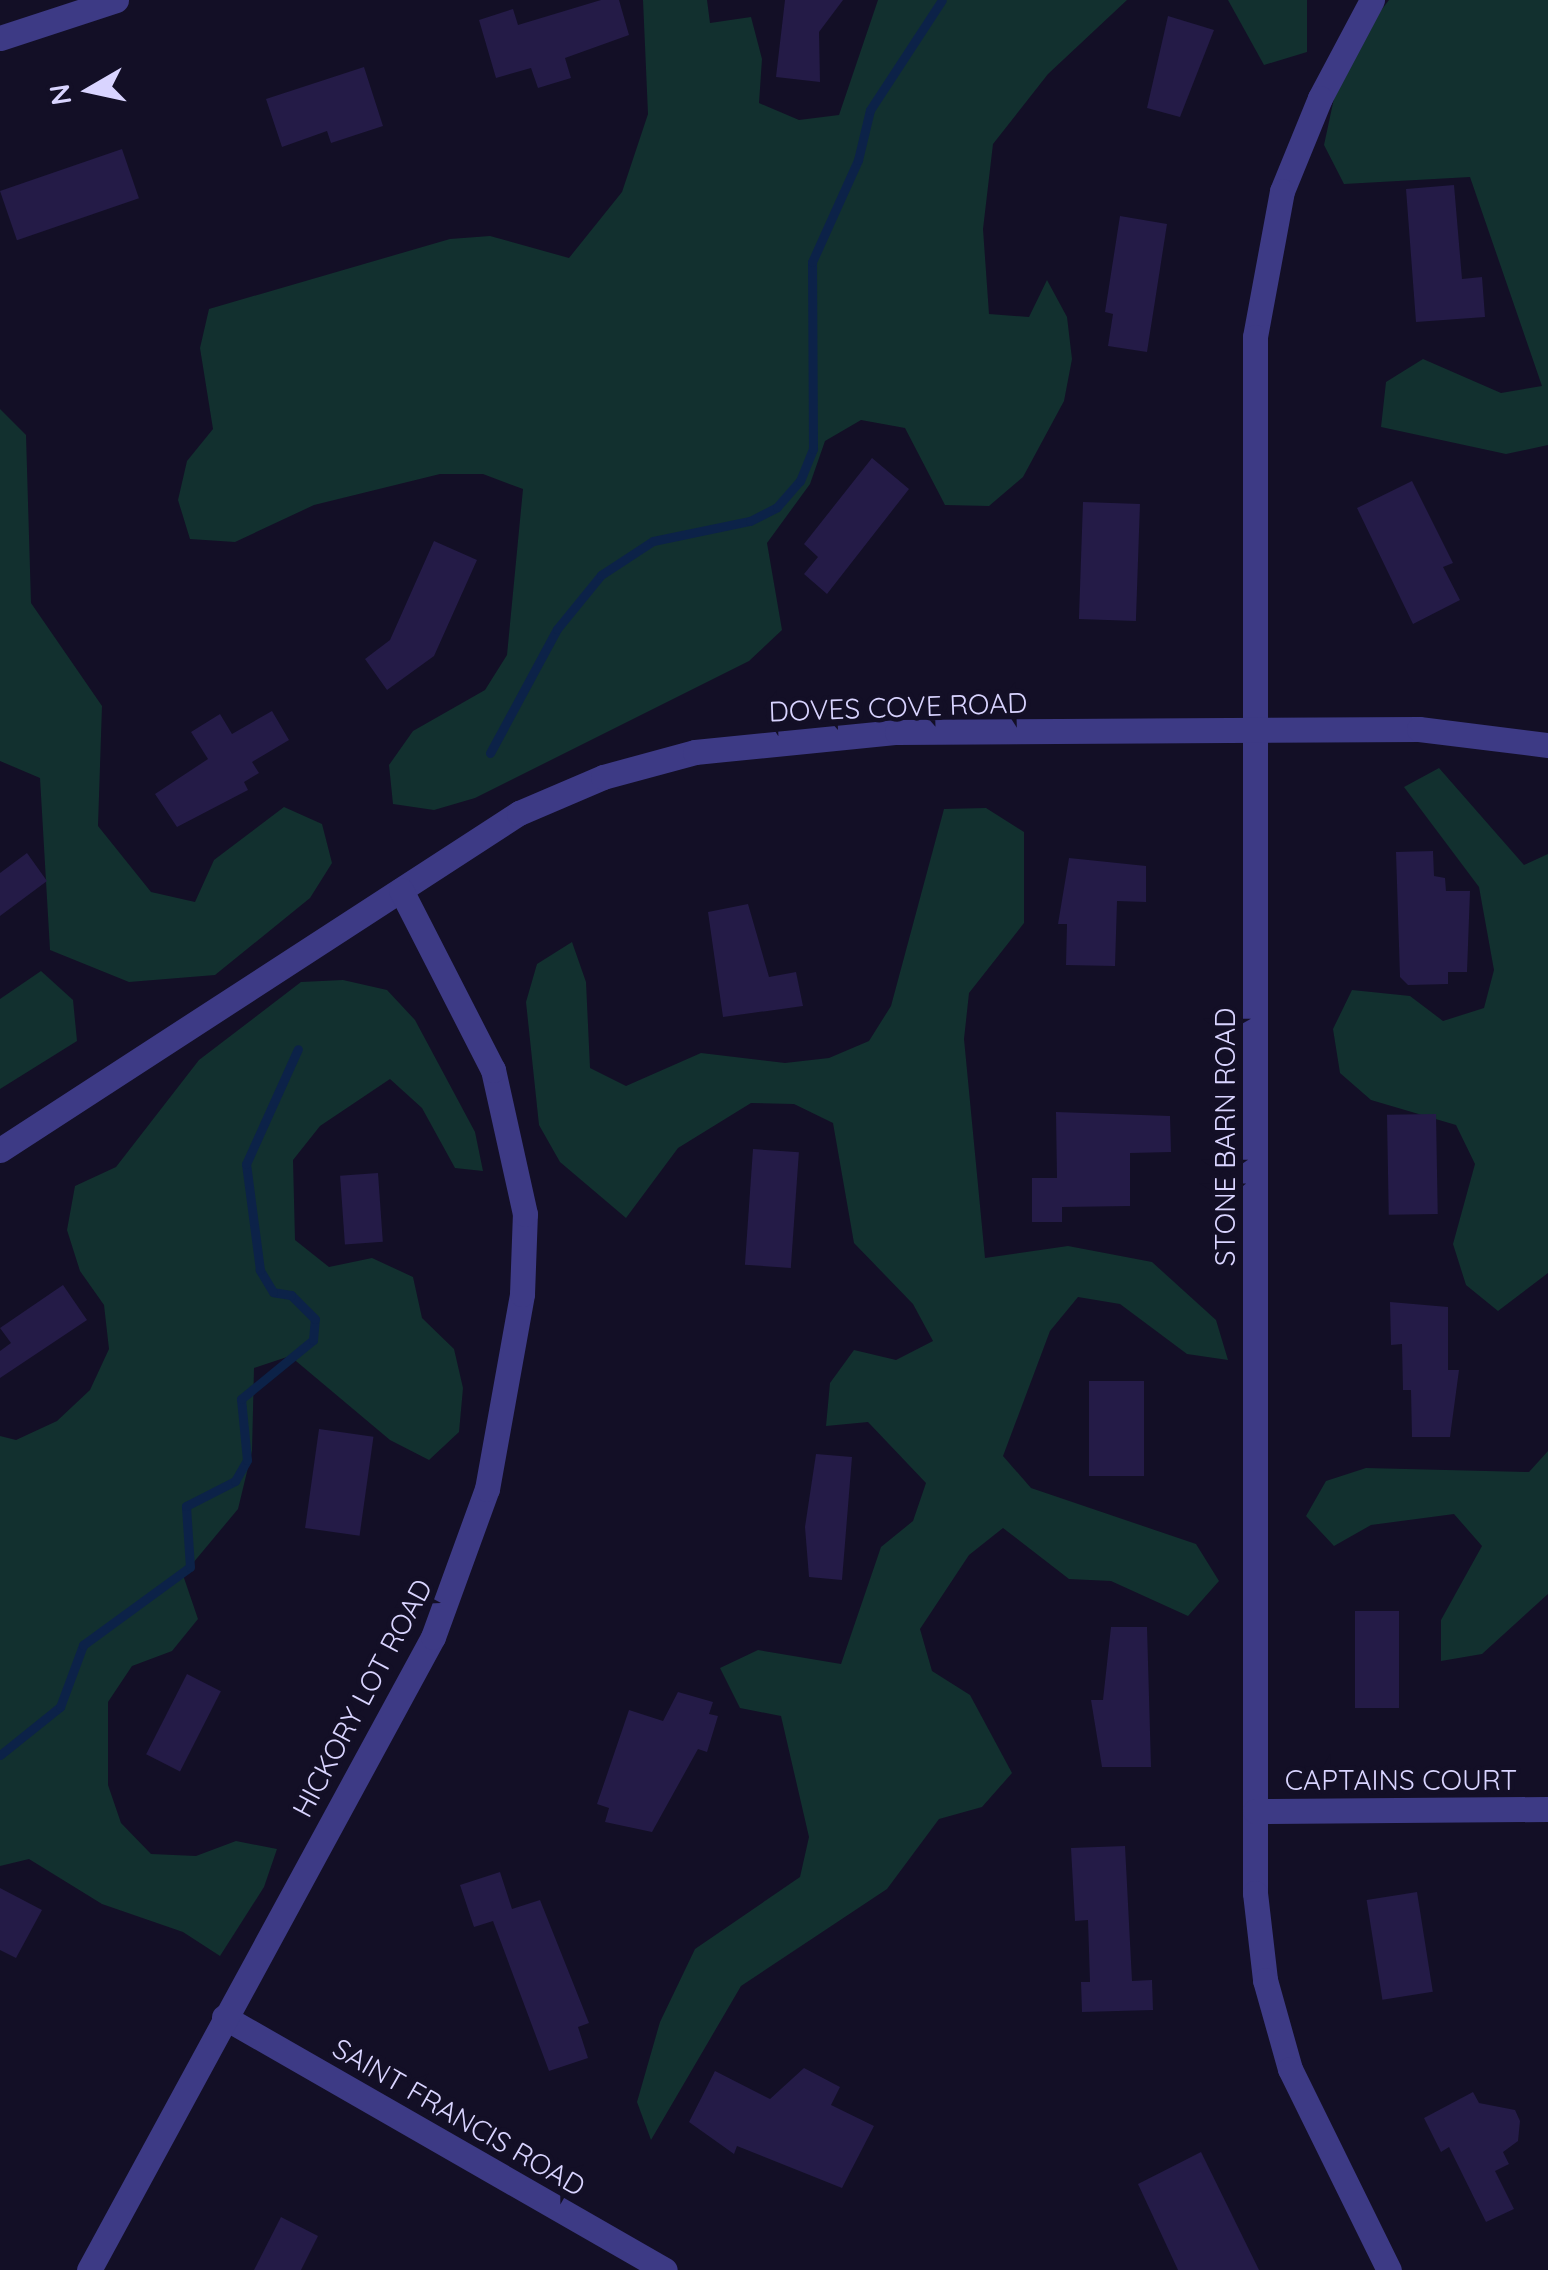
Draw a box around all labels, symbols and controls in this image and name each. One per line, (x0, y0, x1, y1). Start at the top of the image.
north arrow (40, 40, 140, 140)
text: N (41, 82, 79, 108)
street label: DOVES COVE ROAD (768, 686, 1028, 728)
street label: STONE BARN ROAD (1208, 1008, 1242, 1266)
street label: HICKORY LOT ROAD (285, 1573, 439, 1823)
street label: CAPTAINS COURT (1285, 1763, 1517, 1797)
street label: SAINT FRANCIS ROAD (327, 2031, 591, 2203)

